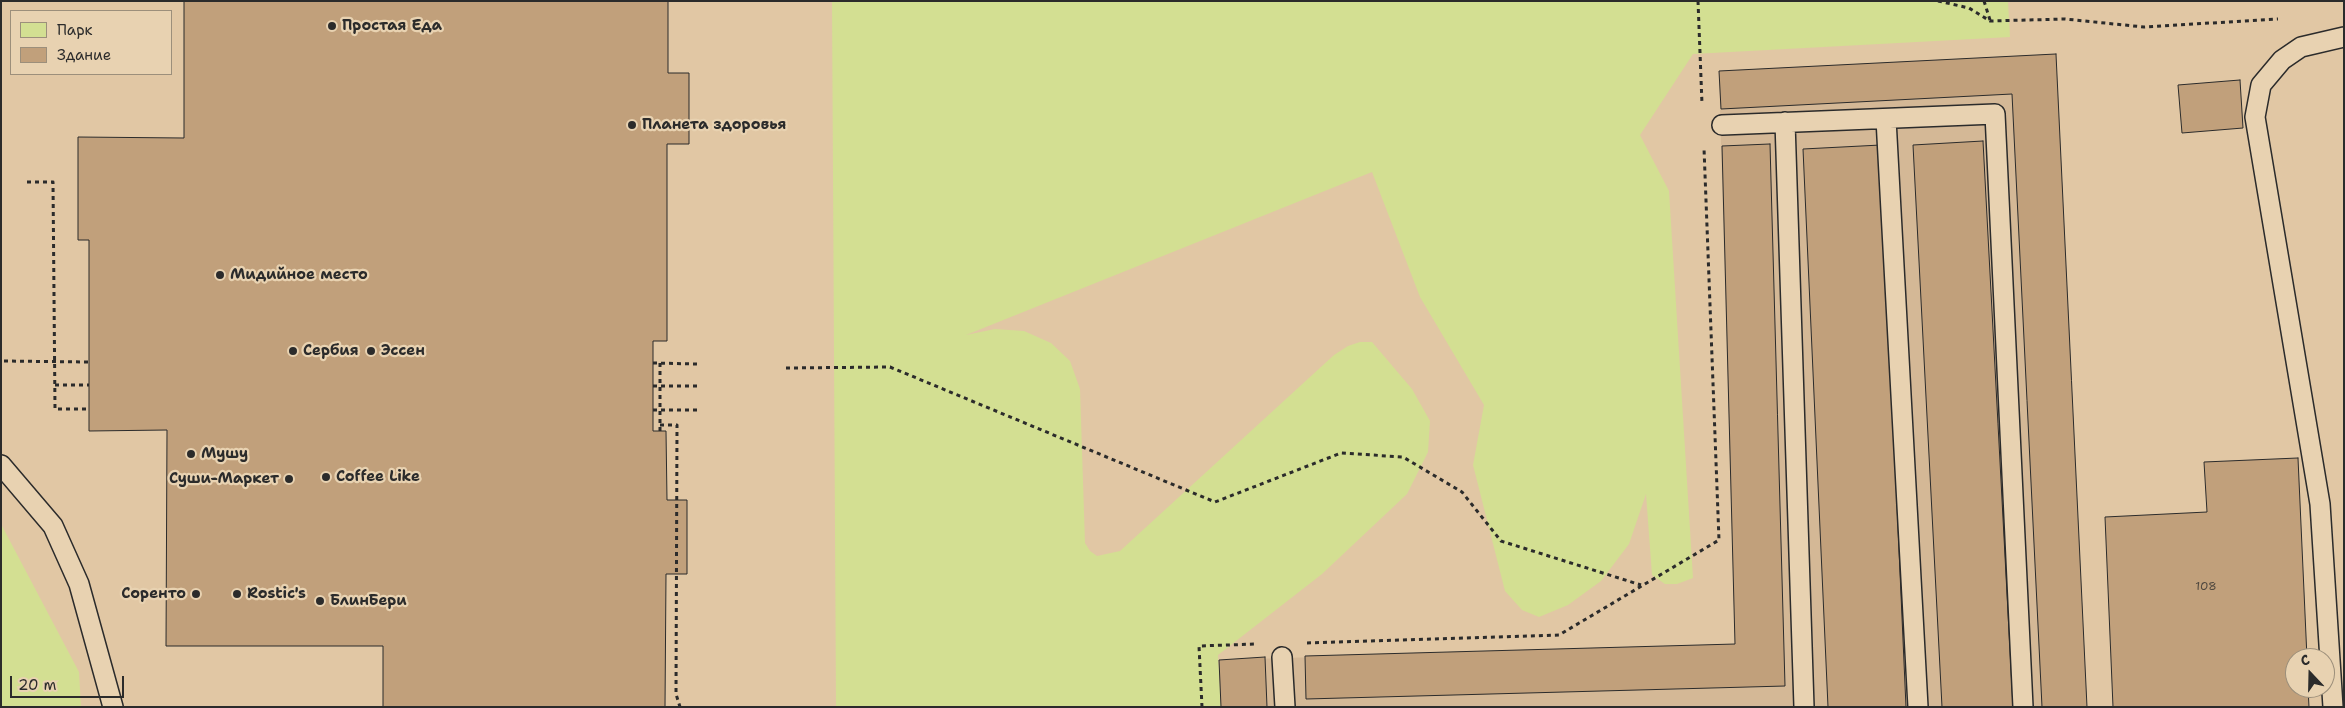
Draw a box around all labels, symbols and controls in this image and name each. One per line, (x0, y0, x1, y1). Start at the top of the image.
legend (10, 10, 172, 75)
place label: Простая Еда (342, 17, 442, 35)
text: Парк (57, 20, 93, 40)
marker: Простая Еда (326, 20, 338, 32)
text: Здание (57, 45, 111, 65)
place label: Планета здоровья (642, 116, 786, 134)
marker: Планета здоровья (626, 119, 638, 131)
place label: Мидийное место (230, 266, 368, 284)
marker: Мидийное место (214, 269, 226, 281)
place label: Сербия (303, 342, 359, 360)
place label: Эссен (381, 342, 425, 360)
marker: Сербия (287, 345, 299, 357)
marker: Эссен (365, 345, 377, 357)
place label: Мушу (201, 445, 248, 463)
marker: Мушу (185, 448, 197, 460)
place label: Coffee Like (336, 468, 420, 486)
place label: Суши-Маркет (169, 470, 279, 488)
marker: Coffee Like (320, 471, 332, 483)
marker: Суши-Маркет (283, 473, 295, 485)
house number: 108 (2195, 580, 2217, 594)
place label: Соренто (121, 585, 186, 603)
place label: Rostic's (247, 585, 306, 603)
marker: Соренто (190, 588, 202, 600)
marker: Rostic's (231, 588, 243, 600)
place label: БлинБери (330, 592, 407, 610)
marker: БлинБери (314, 595, 326, 607)
north arrow (2285, 648, 2335, 698)
text: С (2298, 650, 2312, 670)
scale bar (12, 666, 126, 698)
text: 20 m (18, 675, 57, 695)

